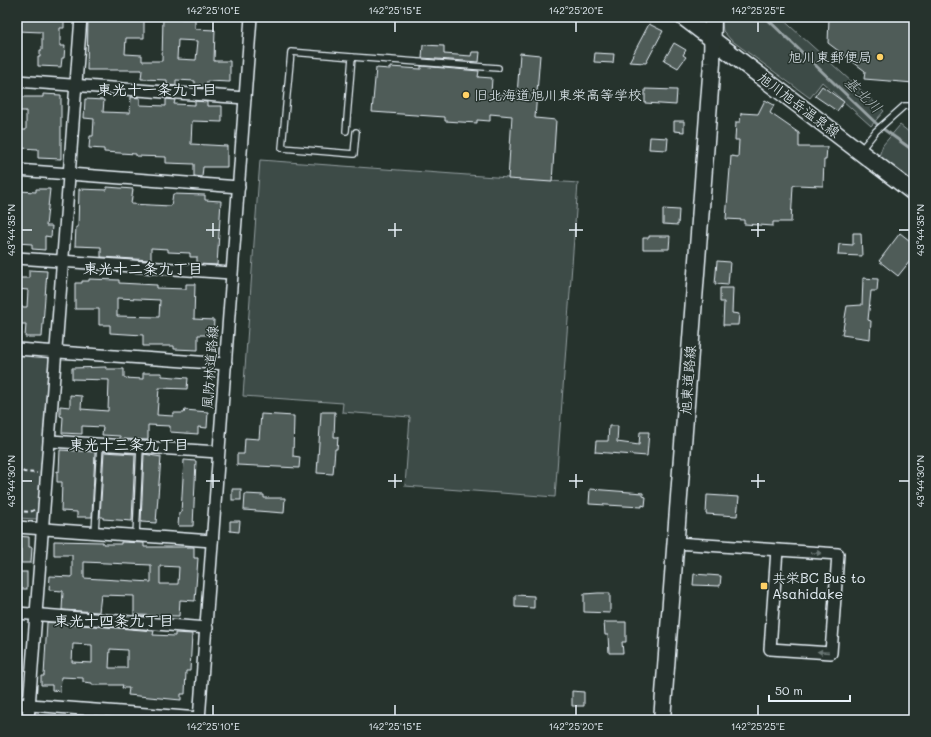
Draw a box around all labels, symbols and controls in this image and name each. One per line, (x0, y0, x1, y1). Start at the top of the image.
text: 142°25'10"E (186, 3, 240, 17)
text: 142°25'15"E (369, 3, 422, 17)
text: 142°25'20"E (549, 3, 603, 17)
text: 142°25'25"E (731, 3, 785, 17)
place label: 旭川東郵便局 (788, 47, 872, 66)
marker: 旭川東郵便局 (875, 52, 885, 62)
street label: 旭川旭岳温泉線 (754, 68, 844, 142)
water label: 基北川 (841, 71, 887, 117)
district label: 東光十一条九丁目 (97, 79, 217, 99)
place label: 旧北海道旭川東栄高等学校 (474, 85, 642, 104)
marker: 旧北海道旭川東栄高等学校 (461, 90, 471, 100)
text: 43°44'35"N (4, 204, 18, 256)
text: 43°44'35"N (913, 204, 927, 256)
district label: 東光十二条九丁目 (83, 258, 203, 278)
street label: 風防林道路線 (197, 324, 222, 410)
street label: 旭東道路線 (676, 344, 699, 416)
district label: 東光十三条九丁目 (69, 434, 189, 454)
text: 43°44'30"N (4, 455, 18, 507)
text: 43°44'30"N (913, 455, 927, 507)
one-way arrow (810, 549, 822, 556)
place label: 共栄BC Bus to Asahidake (772, 568, 865, 603)
marker: 共栄BC Bus to Asahidake (759, 581, 769, 591)
district label: 東光十四条九丁目 (54, 610, 174, 630)
one-way arrow (816, 649, 829, 655)
scale bar (769, 677, 850, 703)
text: 50 m (775, 682, 803, 698)
text: 142°25'10"E (186, 719, 240, 733)
text: 142°25'15"E (369, 719, 422, 733)
text: 142°25'20"E (549, 719, 603, 733)
text: 142°25'25"E (731, 719, 785, 733)

